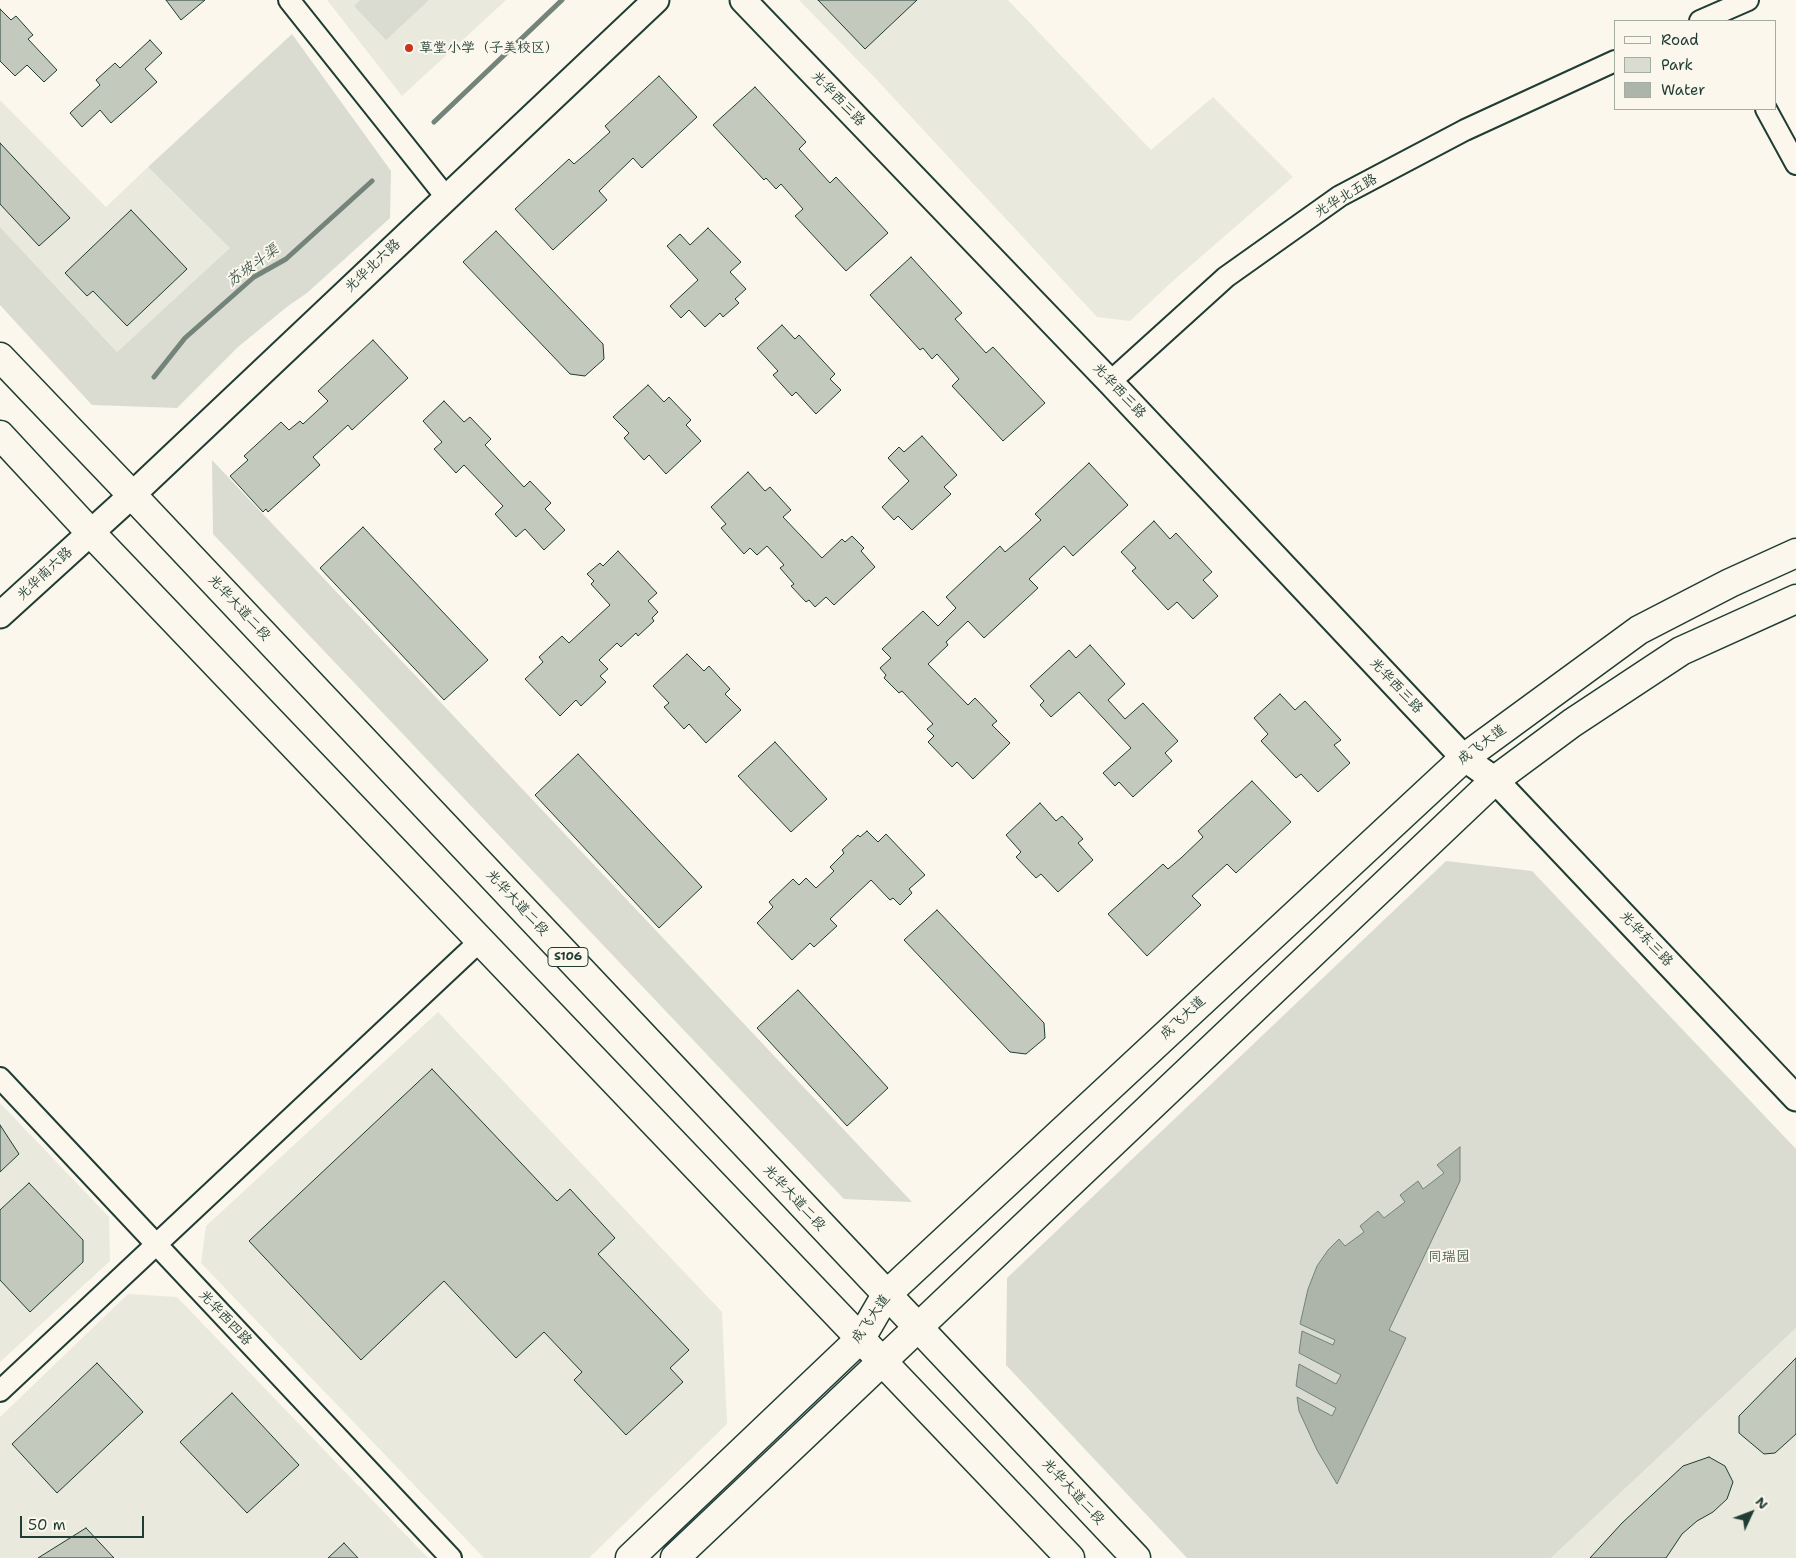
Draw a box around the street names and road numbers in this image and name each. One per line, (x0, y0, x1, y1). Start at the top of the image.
street label: 光华西三路 (808, 68, 868, 130)
street label: 光华北五路 (1312, 171, 1380, 221)
street label: 光华北六路 (342, 236, 404, 296)
street label: 光华西三路 (1089, 360, 1149, 422)
street label: 光华南六路 (14, 544, 76, 604)
street label: 光华大道二段 (204, 572, 274, 644)
street label: 光华西三路 (1366, 655, 1426, 717)
street label: 成飞大道 (1455, 721, 1509, 769)
street label: 光华大道二段 (482, 867, 552, 939)
street label: 光华东三路 (1616, 908, 1676, 970)
road number: S106 (548, 948, 588, 966)
street label: 成飞大道 (1157, 993, 1209, 1043)
street label: 光华大道二段 (759, 1162, 829, 1234)
street label: 光华西四路 (195, 1287, 255, 1349)
street label: 成飞大道 (848, 1291, 894, 1347)
street label: 光华大道二段 (1038, 1456, 1108, 1528)

